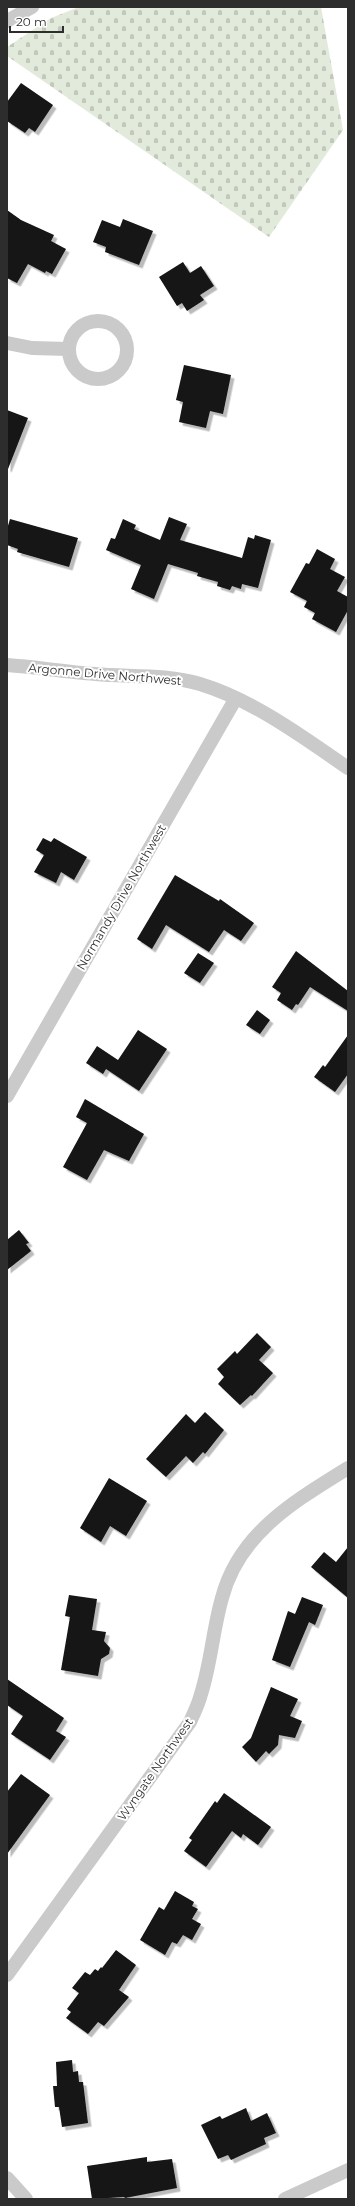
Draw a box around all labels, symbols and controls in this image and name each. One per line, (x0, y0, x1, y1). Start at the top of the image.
scale bar (10, 8, 63, 34)
text: 20 m (16, 14, 47, 29)
street label: Argonne Drive Northwest (28, 660, 182, 688)
street label: Normandy Drive Northwest (73, 821, 169, 973)
street label: Wyngate Northwest (114, 1715, 196, 1823)

